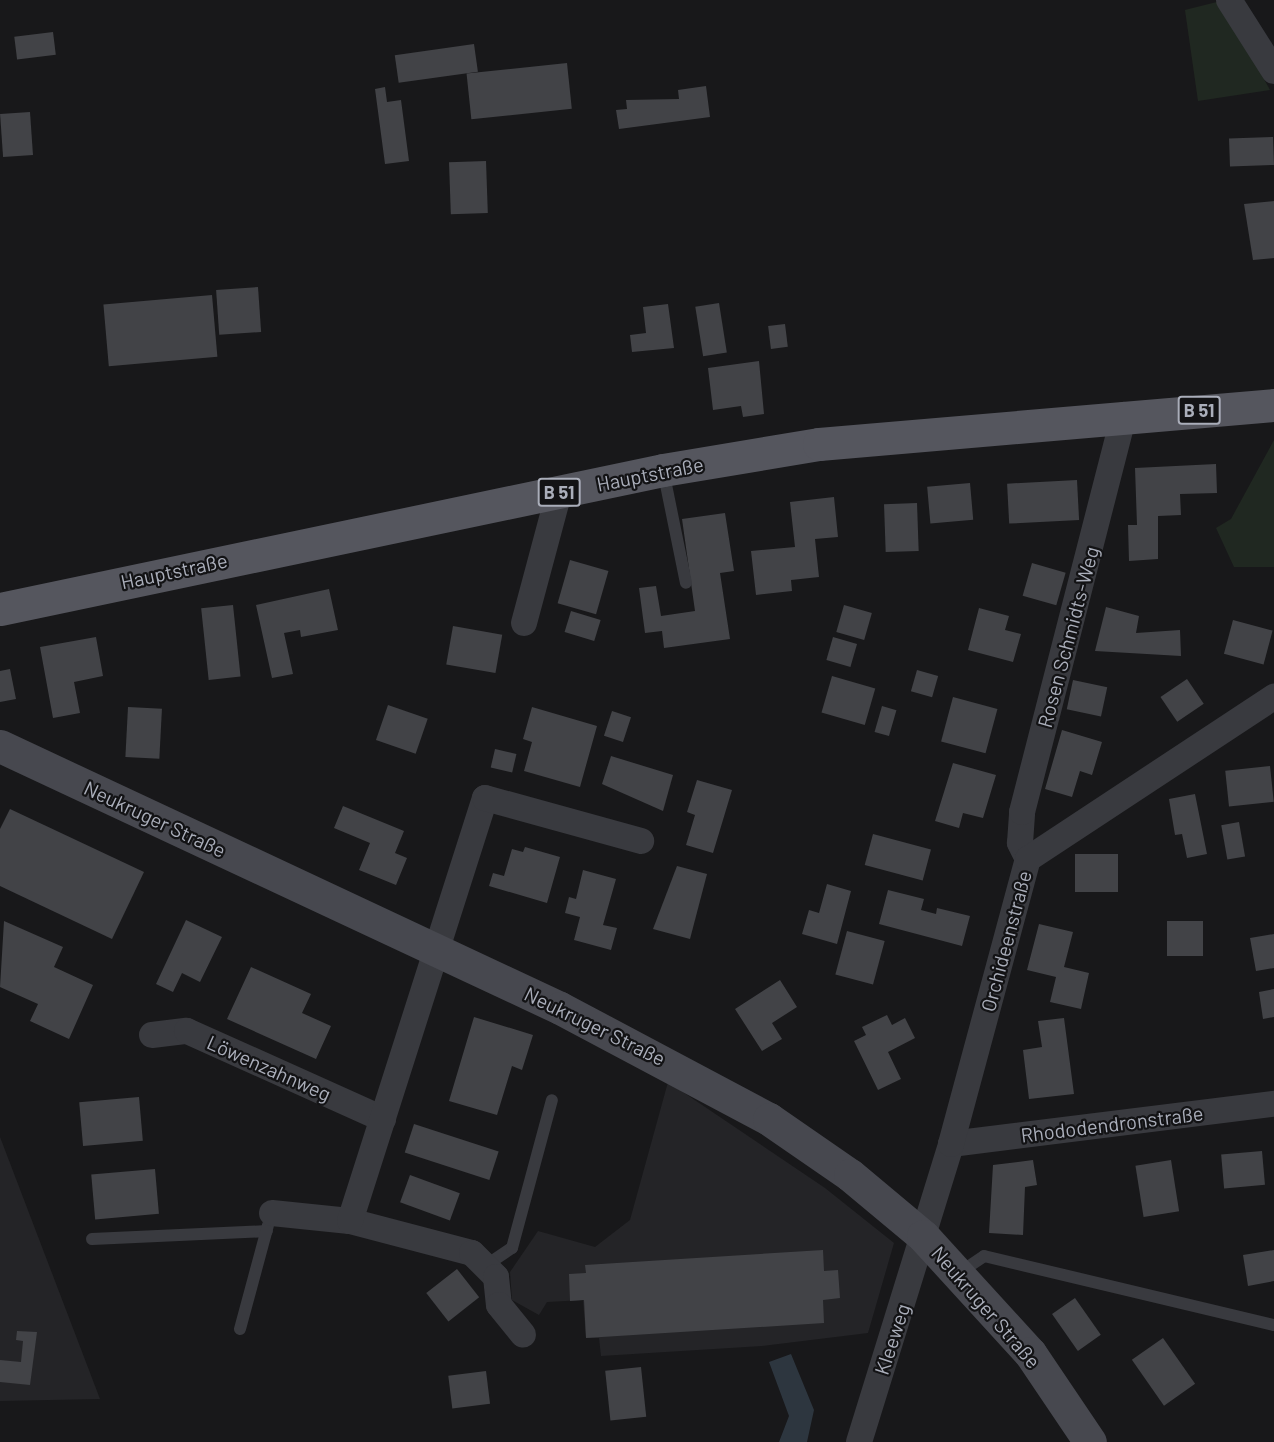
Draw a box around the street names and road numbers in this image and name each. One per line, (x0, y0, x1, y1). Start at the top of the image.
road number: B 51 (1176, 395, 1222, 425)
street label: Hauptstraße (594, 452, 706, 496)
road number: B 51 (536, 477, 582, 507)
street label: Rosen Schmidts-Weg (1032, 544, 1104, 730)
street label: Hauptstraße (118, 548, 230, 594)
street label: Neukruger Straße (80, 776, 230, 862)
street label: Orchideenstraße (976, 868, 1036, 1014)
street label: Neukruger Straße (521, 982, 669, 1070)
street label: Löwenzahnweg (203, 1030, 335, 1106)
street label: Rhododendronstraße (1019, 1101, 1205, 1147)
street label: Neukruger Straße (926, 1241, 1046, 1373)
street label: Kleeweg (869, 1300, 915, 1378)

